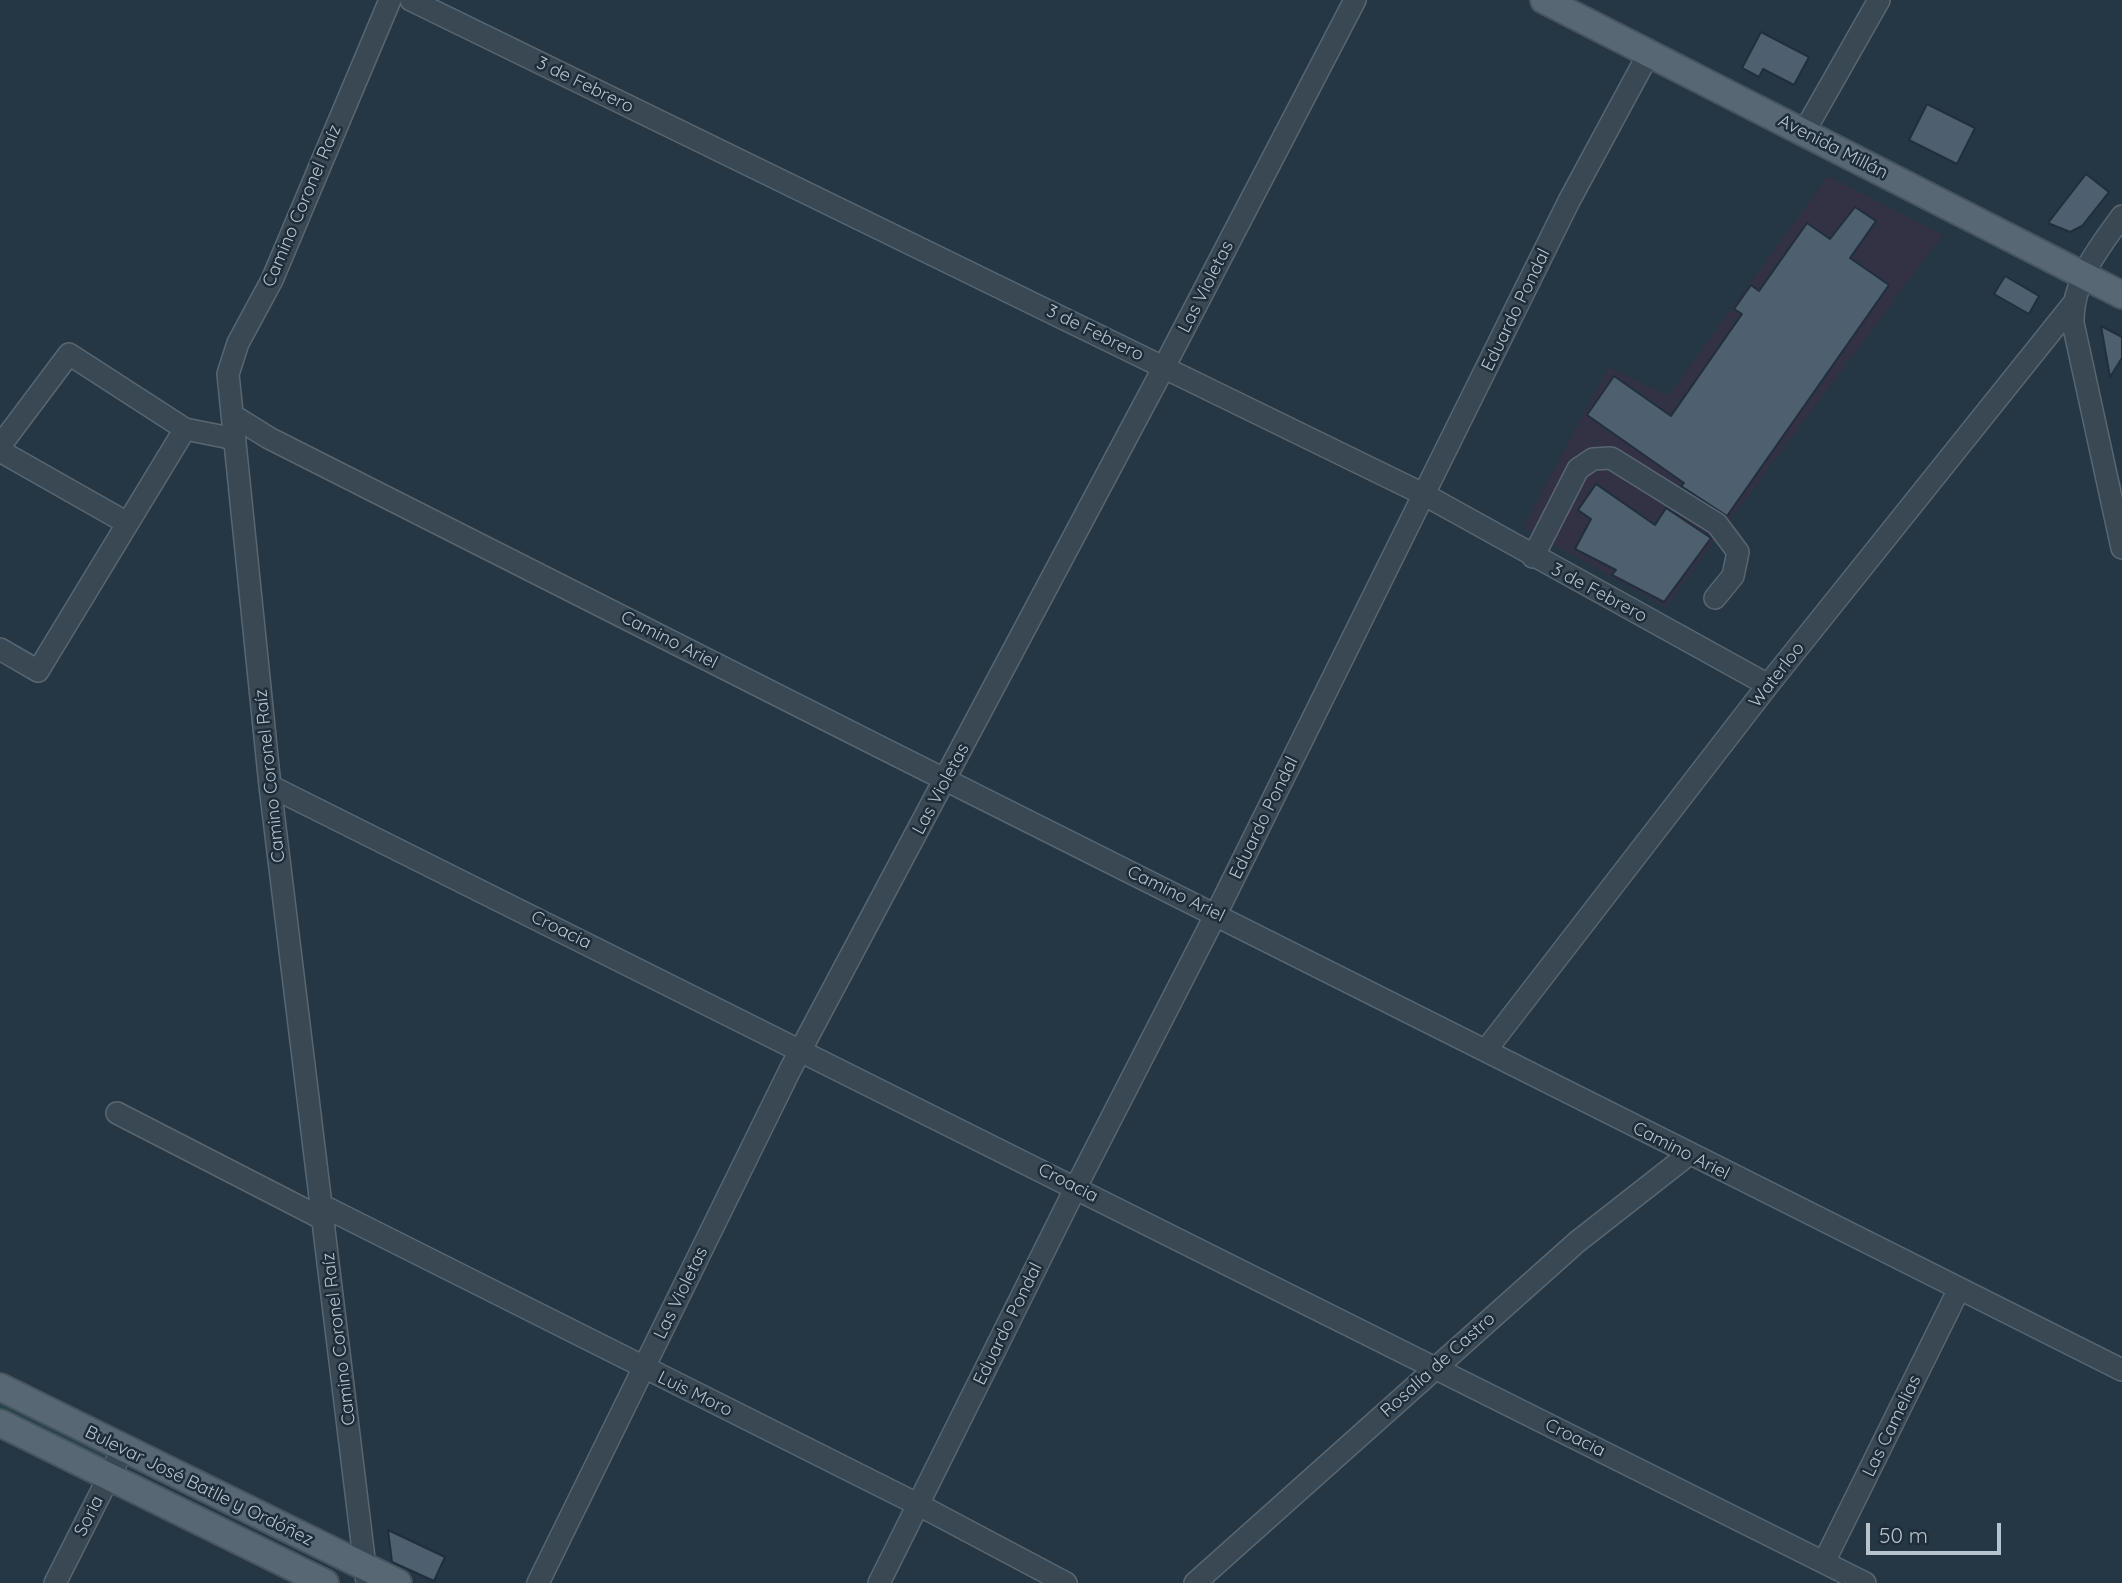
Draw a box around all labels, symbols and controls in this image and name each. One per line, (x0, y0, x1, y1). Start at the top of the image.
street label: 3 de Febrero (533, 52, 637, 118)
street label: Avenida Millán (1775, 110, 1891, 184)
street label: Camino Coronel Raíz (258, 122, 346, 290)
street label: Las Violetas (1174, 237, 1238, 337)
street label: Eduardo Pondal (1477, 245, 1555, 375)
street label: 3 de Febrero (1043, 300, 1147, 366)
street label: 3 de Febrero (1547, 559, 1651, 627)
street label: Camino Ariel (617, 606, 721, 674)
street label: Waterloo (1745, 638, 1809, 712)
street label: Camino Coronel Raíz (250, 688, 290, 864)
street label: Las Violetas (908, 740, 974, 838)
street label: Eduardo Pondal (1225, 753, 1303, 883)
street label: Camino Ariel (1124, 861, 1228, 927)
street label: Croacia (527, 906, 595, 954)
street label: Camino Ariel (1629, 1117, 1733, 1185)
street label: Croacia (1035, 1159, 1101, 1207)
street label: Las Violetas (649, 1243, 713, 1343)
street label: Camino Coronel Raíz (318, 1251, 360, 1427)
street label: Eduardo Pondal (969, 1259, 1047, 1389)
street label: Rosalía de Castro (1376, 1308, 1500, 1422)
street label: Luis Moro (654, 1367, 736, 1421)
street label: Las Camelias (1858, 1372, 1926, 1480)
street label: Croacia (1541, 1414, 1609, 1462)
street label: Bulevar José Batlle y Ordóñez (81, 1421, 317, 1551)
street label: Soria (70, 1492, 108, 1540)
scale bar (1870, 1510, 2005, 1554)
text: 50 m (1879, 1522, 1928, 1548)

